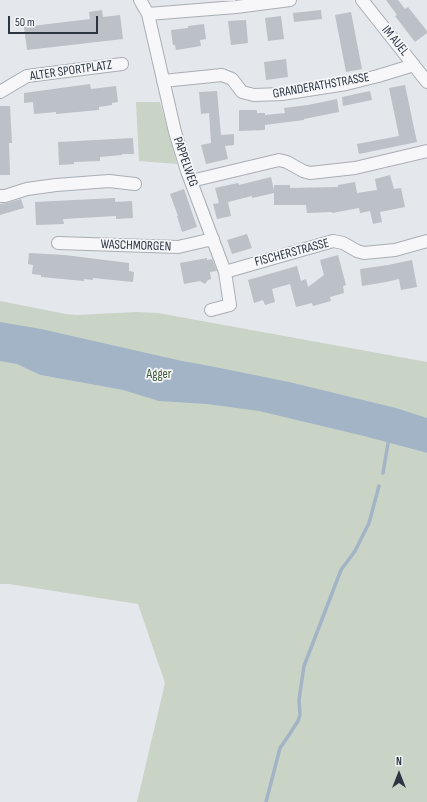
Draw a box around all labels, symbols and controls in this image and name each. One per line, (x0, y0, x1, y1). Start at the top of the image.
scale bar (10, 8, 100, 34)
text: 50 m (15, 15, 35, 30)
street label: IM AUEL (378, 23, 412, 59)
street label: ALTER SPORTPLATZ (29, 58, 113, 84)
street label: GRANDERATHSTRASSE (272, 70, 370, 102)
street label: PAPPELWEG (169, 135, 201, 189)
street label: FISCHERSTRASSE (253, 236, 331, 270)
street label: WASCHMORGEN (100, 237, 172, 255)
park label: Agger (146, 367, 172, 383)
north arrow (379, 754, 419, 794)
text: N (396, 755, 402, 768)

